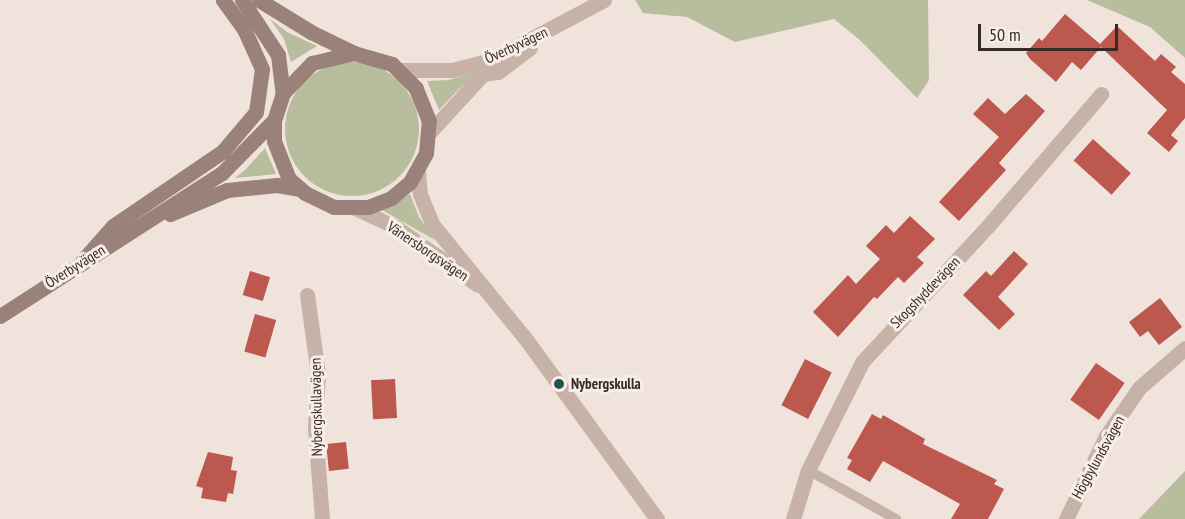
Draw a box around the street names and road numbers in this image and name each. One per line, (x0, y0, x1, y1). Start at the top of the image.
street label: Överbyvägen (482, 23, 550, 67)
street label: Vänersborgsvägen (384, 217, 472, 285)
street label: Överbyvägen (42, 240, 108, 292)
street label: Skogshyddevägen (886, 253, 964, 331)
street label: Nybergskullavägen (306, 358, 326, 456)
street label: Högbylundsvägen (1068, 412, 1128, 502)

